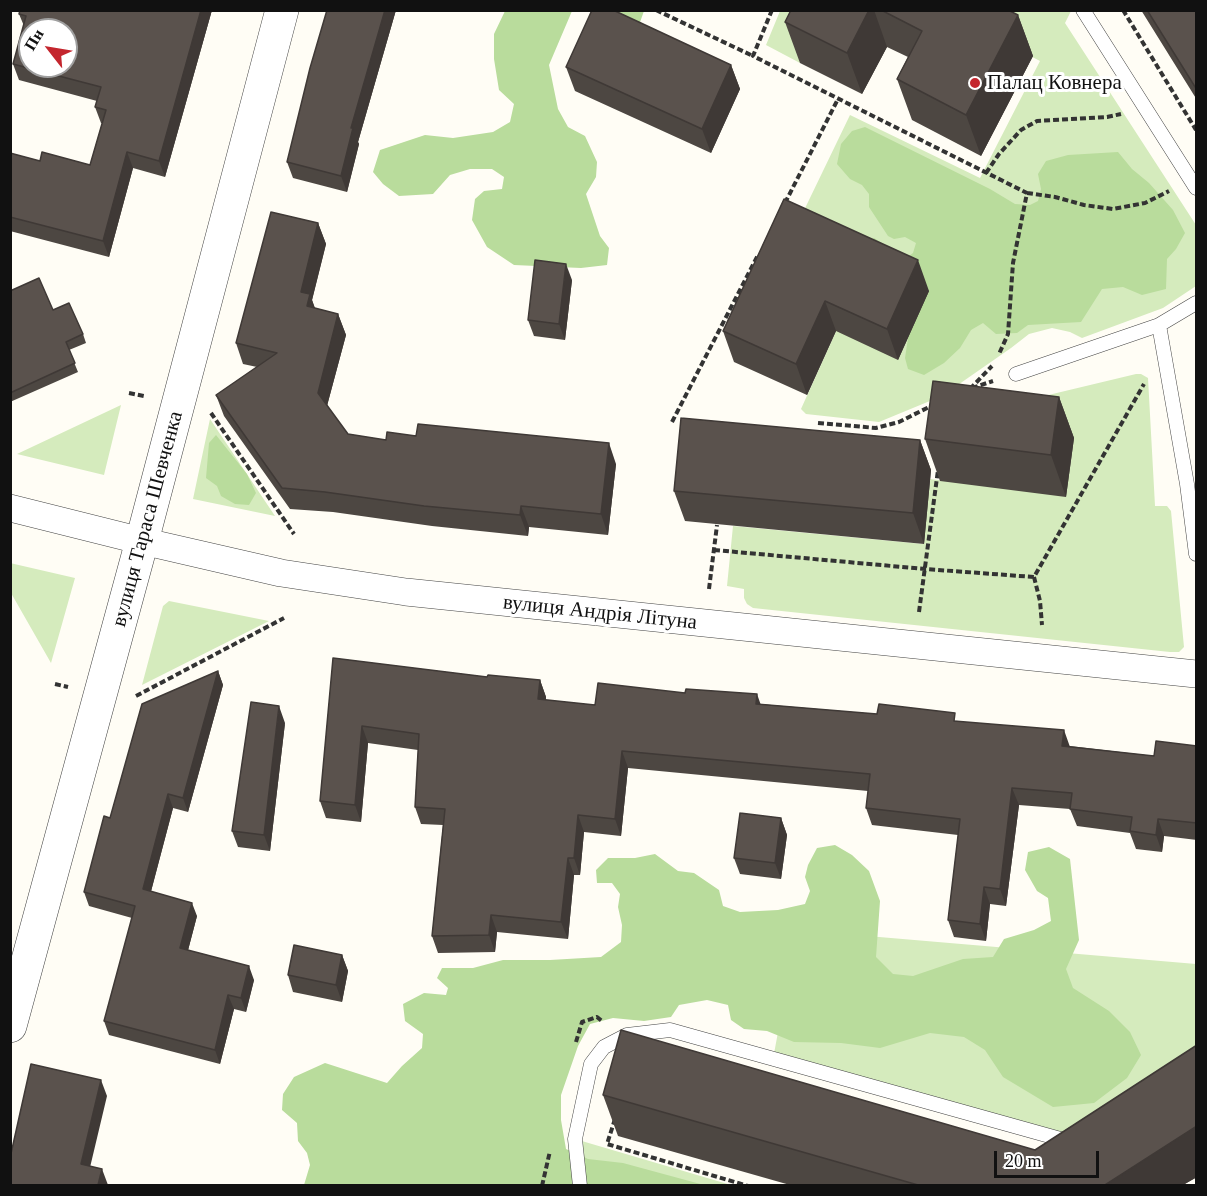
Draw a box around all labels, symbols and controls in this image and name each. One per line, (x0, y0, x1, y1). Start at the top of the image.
north arrow (18, 18, 78, 78)
text: Пн (21, 26, 47, 53)
place label: Палац Ковнера (987, 70, 1122, 96)
marker: Палац Ковнера (968, 76, 982, 90)
street label: вулиця Тараса Шевченка (107, 408, 189, 630)
street label: вулиця Андрія Літуна (502, 590, 698, 636)
scale bar (997, 1139, 1102, 1177)
text: 20 m (1005, 1151, 1042, 1171)

